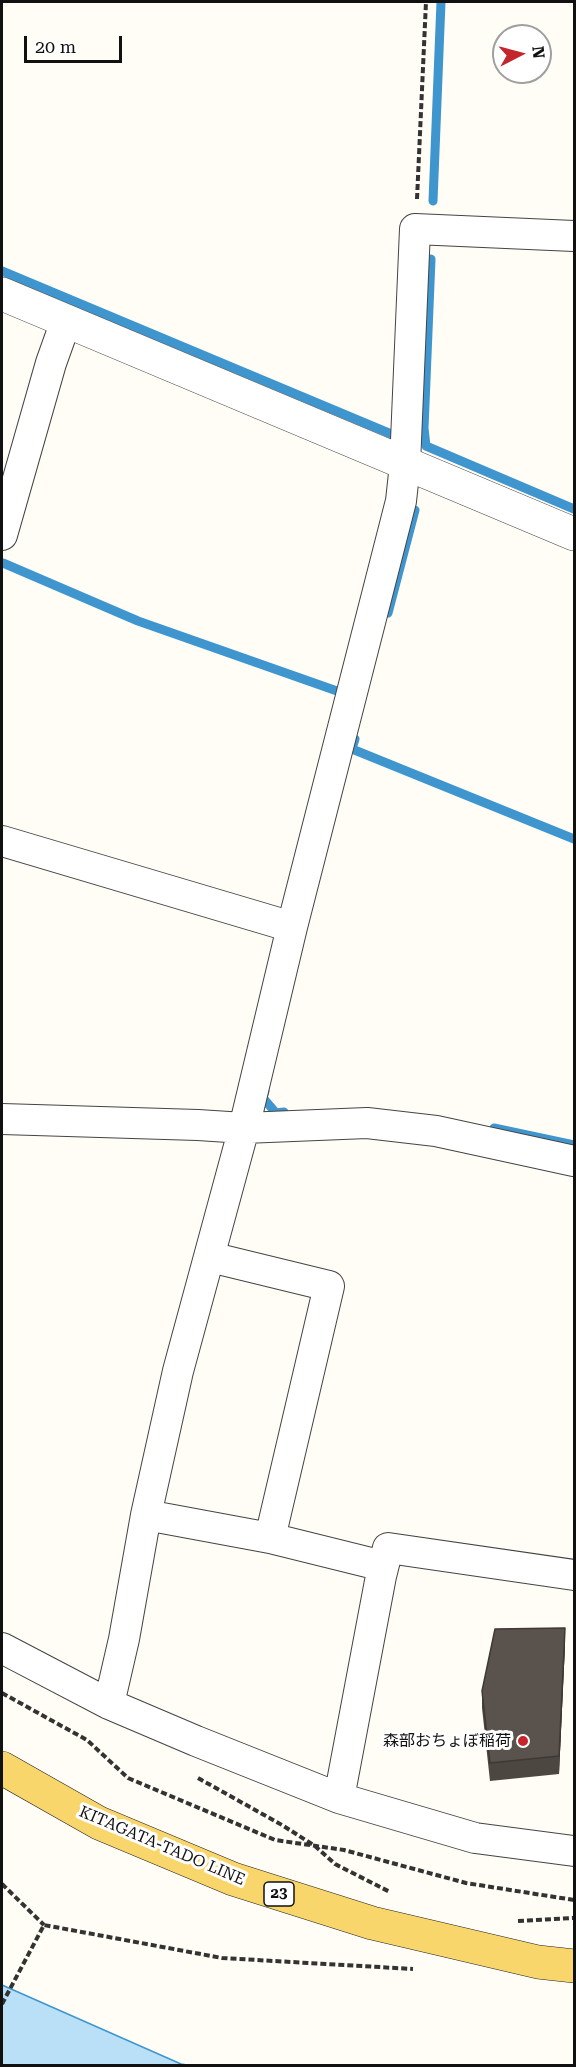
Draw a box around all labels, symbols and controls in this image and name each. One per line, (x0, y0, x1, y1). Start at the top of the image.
scale bar (27, 24, 124, 62)
north arrow (492, 24, 552, 84)
text: 20 m (35, 36, 76, 57)
text: N (528, 45, 549, 59)
place label: 森部おちょぼ稲荷 (383, 1731, 511, 1751)
marker: 森部おちょぼ稲荷 (516, 1734, 530, 1748)
street label: KITAGATA-TADO LINE (76, 1802, 248, 1890)
road number: 23 (264, 1882, 294, 1906)

